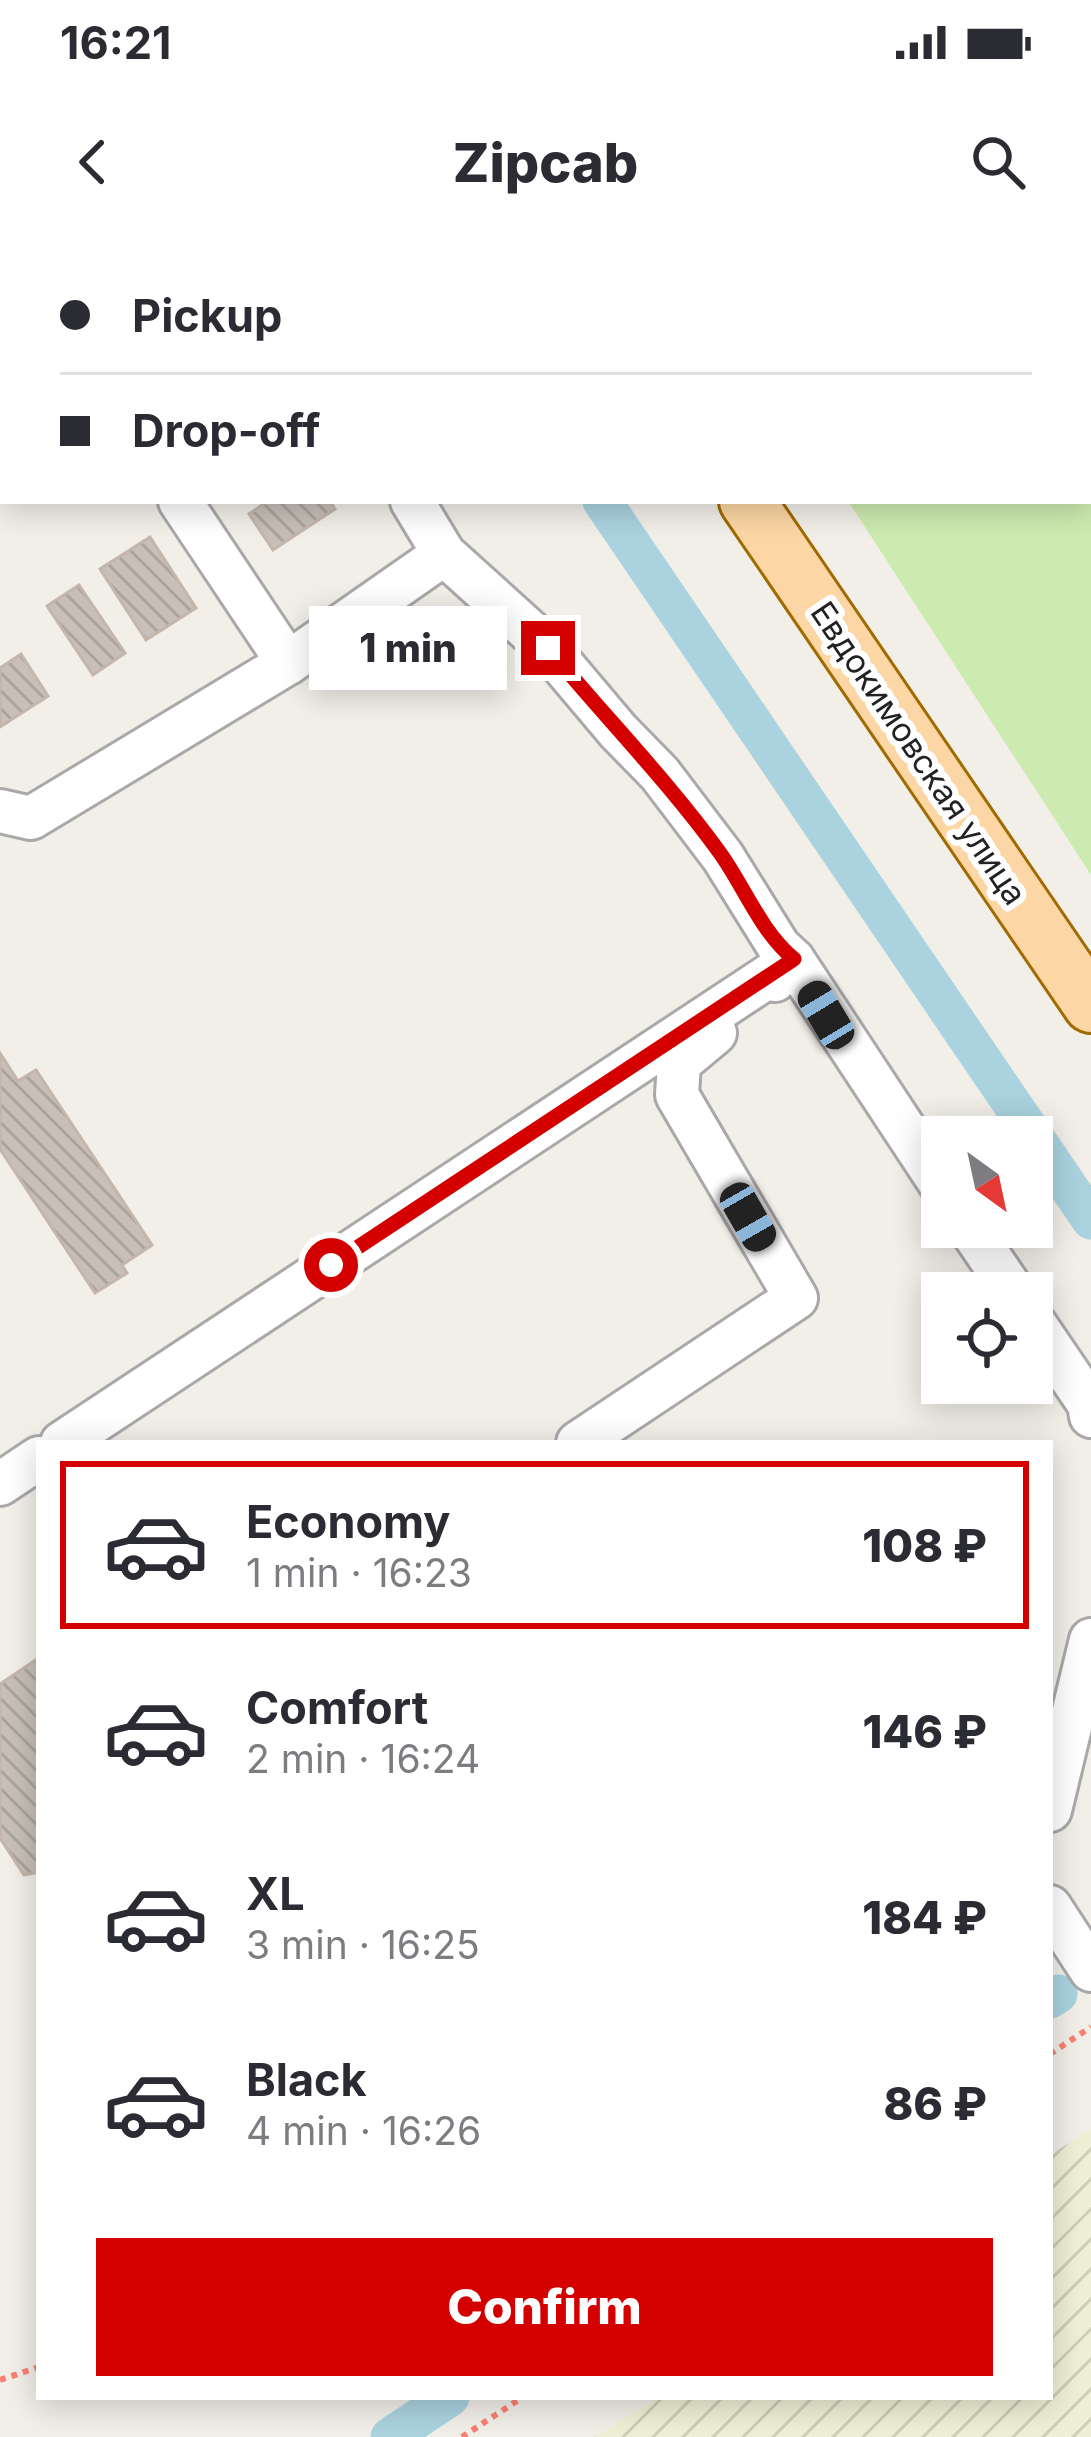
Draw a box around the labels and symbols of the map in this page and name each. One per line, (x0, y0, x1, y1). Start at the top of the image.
street label: Евдокимовская улица (803, 594, 1035, 912)
callout: 1 min (308, 606, 506, 690)
route end (521, 621, 575, 675)
car (792, 975, 860, 1055)
north arrow (921, 1116, 1053, 1248)
car (714, 1177, 782, 1257)
route start (304, 1238, 358, 1292)

